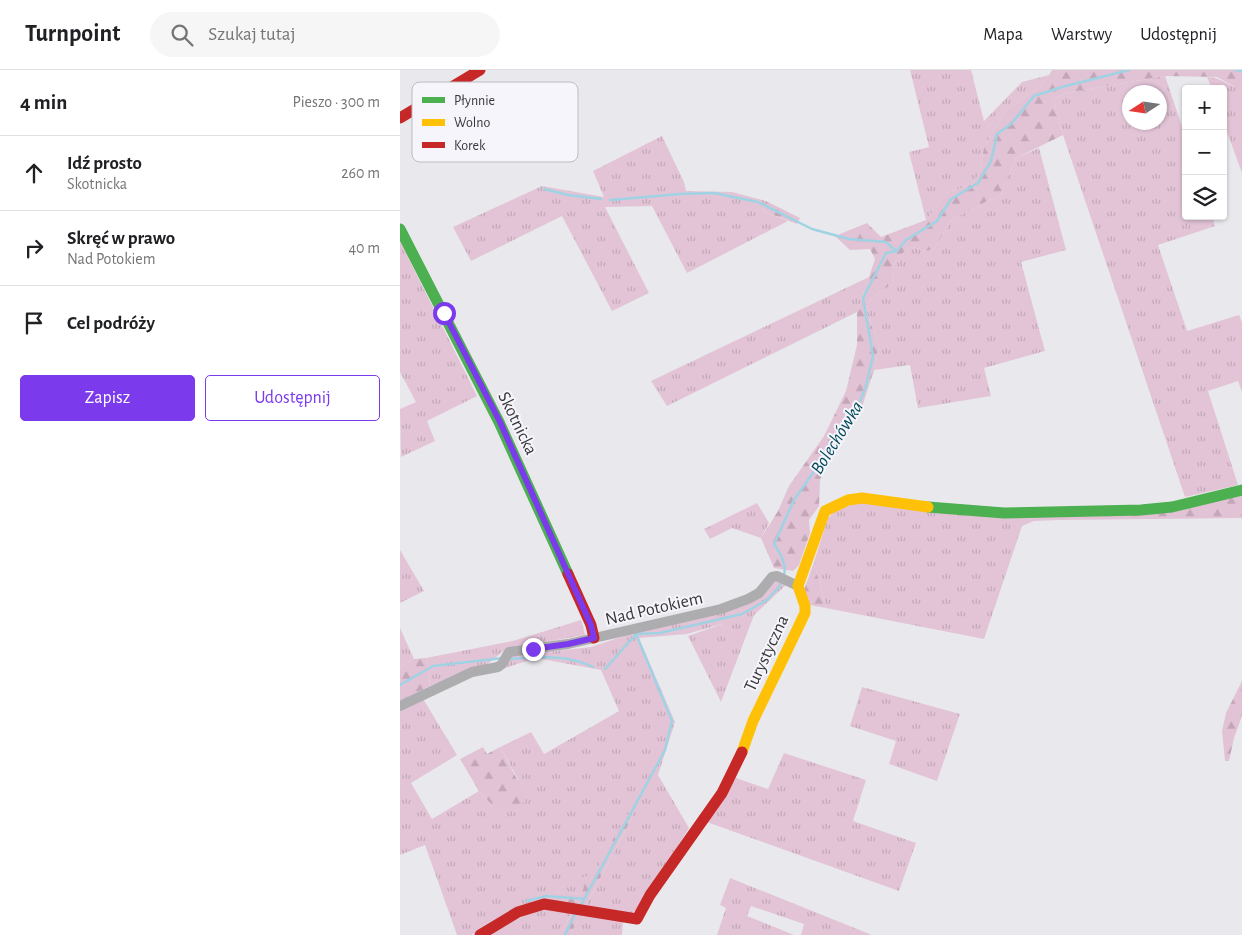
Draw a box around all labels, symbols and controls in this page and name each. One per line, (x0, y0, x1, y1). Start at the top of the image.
search box (150, 12, 500, 57)
icon: search (168, 21, 196, 49)
text: Turnpoint (25, 22, 120, 46)
text: Szukaj tutaj (208, 25, 296, 44)
text: Mapa (983, 26, 1023, 44)
text: Warstwy (1051, 26, 1112, 44)
text: Udostępnij (1140, 26, 1217, 44)
legend (412, 82, 578, 162)
north arrow (1122, 85, 1167, 130)
map controls (1182, 85, 1227, 220)
button: + (1182, 85, 1227, 130)
text: 4 min (20, 92, 67, 113)
text: Pieszo · 300 m (292, 94, 380, 110)
text: Płynnie (454, 94, 495, 108)
text: Wolno (454, 116, 490, 130)
button: − (1182, 130, 1227, 175)
text: Korek (454, 139, 486, 153)
text: Idź prosto (67, 154, 142, 173)
icon: ahead (20, 159, 48, 187)
text: 260 m (341, 165, 380, 181)
button: layers (1182, 175, 1227, 220)
text: Skotnicka (67, 176, 127, 192)
text: Skręć w prawo (67, 229, 175, 248)
icon: right (20, 234, 48, 262)
text: 40 m (348, 240, 380, 256)
text: Nad Potokiem (67, 251, 156, 267)
route start (433, 302, 456, 325)
icon: arrive (20, 309, 48, 337)
text: Cel podróży (67, 314, 155, 333)
button: Zapisz (20, 375, 195, 421)
button: Udostępnij (205, 375, 380, 421)
street label: Skotnicka (494, 389, 540, 458)
water label: Bolechówka (807, 398, 867, 478)
street label: Nad Potokiem (604, 589, 705, 629)
street label: Turystyczna (741, 612, 792, 694)
route end (522, 638, 545, 661)

